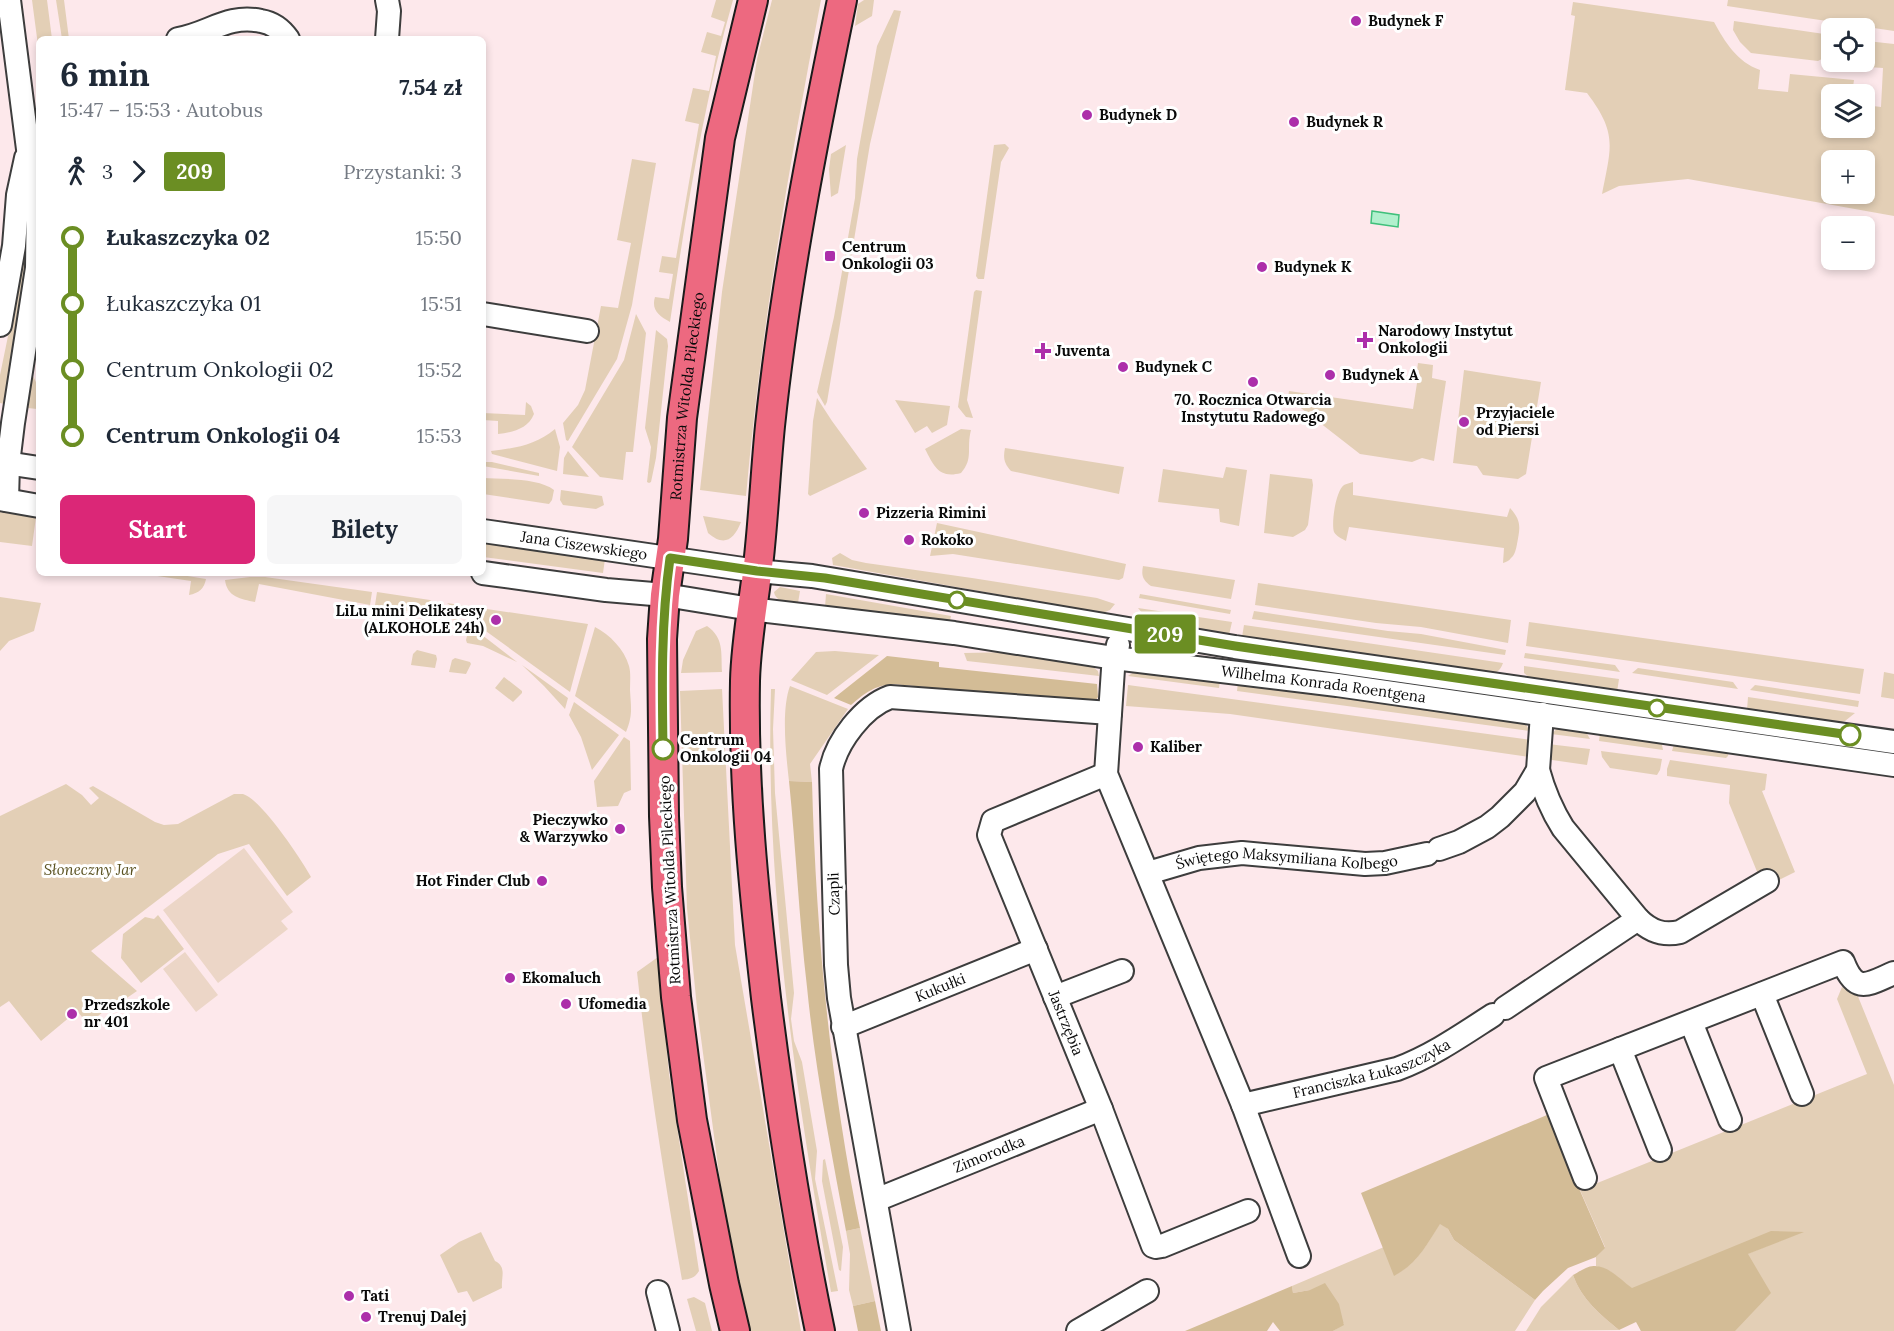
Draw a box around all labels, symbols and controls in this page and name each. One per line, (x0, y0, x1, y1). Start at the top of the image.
place label: Budynek F (1368, 11, 1444, 30)
marker: Budynek F (1349, 14, 1363, 28)
map controls (1821, 18, 1875, 270)
button: locate (1821, 18, 1875, 72)
text: 6 min (60, 53, 150, 95)
text: 7.54 zł (399, 73, 462, 101)
button: layers (1821, 84, 1875, 138)
text: 15:47 – 15:53 · Autobus (60, 97, 263, 122)
place label: Budynek D (1099, 105, 1177, 124)
marker: Budynek D (1080, 108, 1094, 122)
place label: Budynek R (1306, 112, 1384, 131)
marker: Budynek R (1287, 115, 1301, 129)
button: + (1821, 150, 1875, 204)
icon: walk (60, 155, 93, 188)
icon: forward (122, 155, 155, 188)
text: 209 (176, 158, 213, 185)
text: 3 (102, 159, 113, 184)
text: Przystanki: 3 (343, 159, 462, 184)
button: − (1821, 216, 1875, 270)
text: Łukaszczyka 02 (106, 223, 270, 251)
text: 15:50 (416, 225, 462, 250)
place label: Centrum Onkologii 03 (842, 237, 934, 273)
marker: Centrum Onkologii 03 (823, 249, 837, 263)
place label: Budynek K (1274, 257, 1352, 276)
marker: Budynek K (1255, 260, 1269, 274)
text: Łukaszczyka 01 (106, 289, 261, 317)
text: 15:51 (421, 291, 462, 316)
street label: Rotmistrza Witolda Pileckiego (666, 291, 708, 501)
place label: Narodowy Instytut Onkologii (1378, 321, 1514, 357)
marker: Narodowy Instytut Onkologii (1356, 331, 1374, 349)
place label: Juventa (1055, 341, 1110, 360)
marker: Juventa (1036, 344, 1050, 358)
text: Centrum Onkologii 02 (106, 355, 333, 383)
text: 15:52 (417, 357, 462, 382)
place label: Budynek C (1135, 357, 1213, 376)
marker: Budynek C (1116, 360, 1130, 374)
place label: Budynek A (1342, 365, 1419, 384)
marker: Budynek A (1323, 368, 1337, 382)
marker: 70. Rocznica Otwarcia Instytutu Radowego (1246, 375, 1260, 389)
place label: 70. Rocznica Otwarcia Instytutu Radowego (1174, 390, 1332, 426)
place label: Przyjaciele od Piersi (1476, 403, 1555, 439)
marker: Przyjaciele od Piersi (1457, 415, 1471, 429)
text: Centrum Onkologii 04 (106, 421, 340, 449)
text: 15:53 (417, 423, 462, 448)
button: Start (60, 495, 255, 564)
button: Bilety (267, 495, 462, 564)
place label: Pizzeria Rimini (876, 503, 986, 522)
marker: Pizzeria Rimini (857, 506, 871, 520)
street label: Jana Ciszewskiego (518, 526, 649, 564)
place label: Rokoko (921, 530, 974, 549)
marker: Rokoko (902, 533, 916, 547)
unlabelled marker (948, 591, 966, 609)
place label: LiLu mini Delikatesy (ALKOHOLE 24h) (335, 601, 485, 638)
marker: LiLu mini Delikatesy (ALKOHOLE 24h) (489, 613, 503, 627)
line badge: 209 (1130, 614, 1200, 654)
text: 209 (1147, 621, 1183, 648)
street label: Wilhelma Konrada Roentgena (1220, 661, 1427, 707)
unlabelled marker (1648, 699, 1666, 717)
unlabelled marker (1839, 724, 1861, 746)
place label: Centrum Onkologii 04 (680, 730, 771, 766)
place label: Kaliber (1150, 737, 1203, 756)
marker: Centrum Onkologii 04 (652, 738, 674, 760)
marker: Kaliber (1131, 740, 1145, 754)
street label: Rotmistrza Witolda Pileckiego (655, 775, 684, 985)
place label: Pieczywko & Warzywko (520, 810, 609, 846)
marker: Pieczywko & Warzywko (613, 822, 627, 836)
street label: Świętego Maksymiliana Kolbego (1173, 843, 1400, 873)
park label: Słoneczny Jar (44, 860, 136, 879)
place label: Hot Finder Club (416, 871, 530, 890)
street label: Czapli (823, 872, 844, 916)
marker: Hot Finder Club (535, 874, 549, 888)
place label: Ekomaluch (522, 968, 602, 987)
street label: Kukułki (912, 968, 968, 1006)
marker: Ekomaluch (503, 971, 517, 985)
street label: Jastrzębia (1044, 986, 1088, 1058)
place label: Ufomedia (578, 994, 647, 1013)
place label: Przedszkole nr 401 (84, 995, 170, 1031)
marker: Ufomedia (559, 997, 573, 1011)
marker: Przedszkole nr 401 (65, 1007, 79, 1021)
street label: Franciszka Łukaszczyka (1291, 1034, 1454, 1102)
street label: Zimorodka (950, 1131, 1028, 1177)
place label: Tati (361, 1286, 389, 1305)
marker: Tati (342, 1289, 356, 1303)
place label: Trenuj Dalej (378, 1307, 467, 1326)
marker: Trenuj Dalej (359, 1310, 373, 1324)

